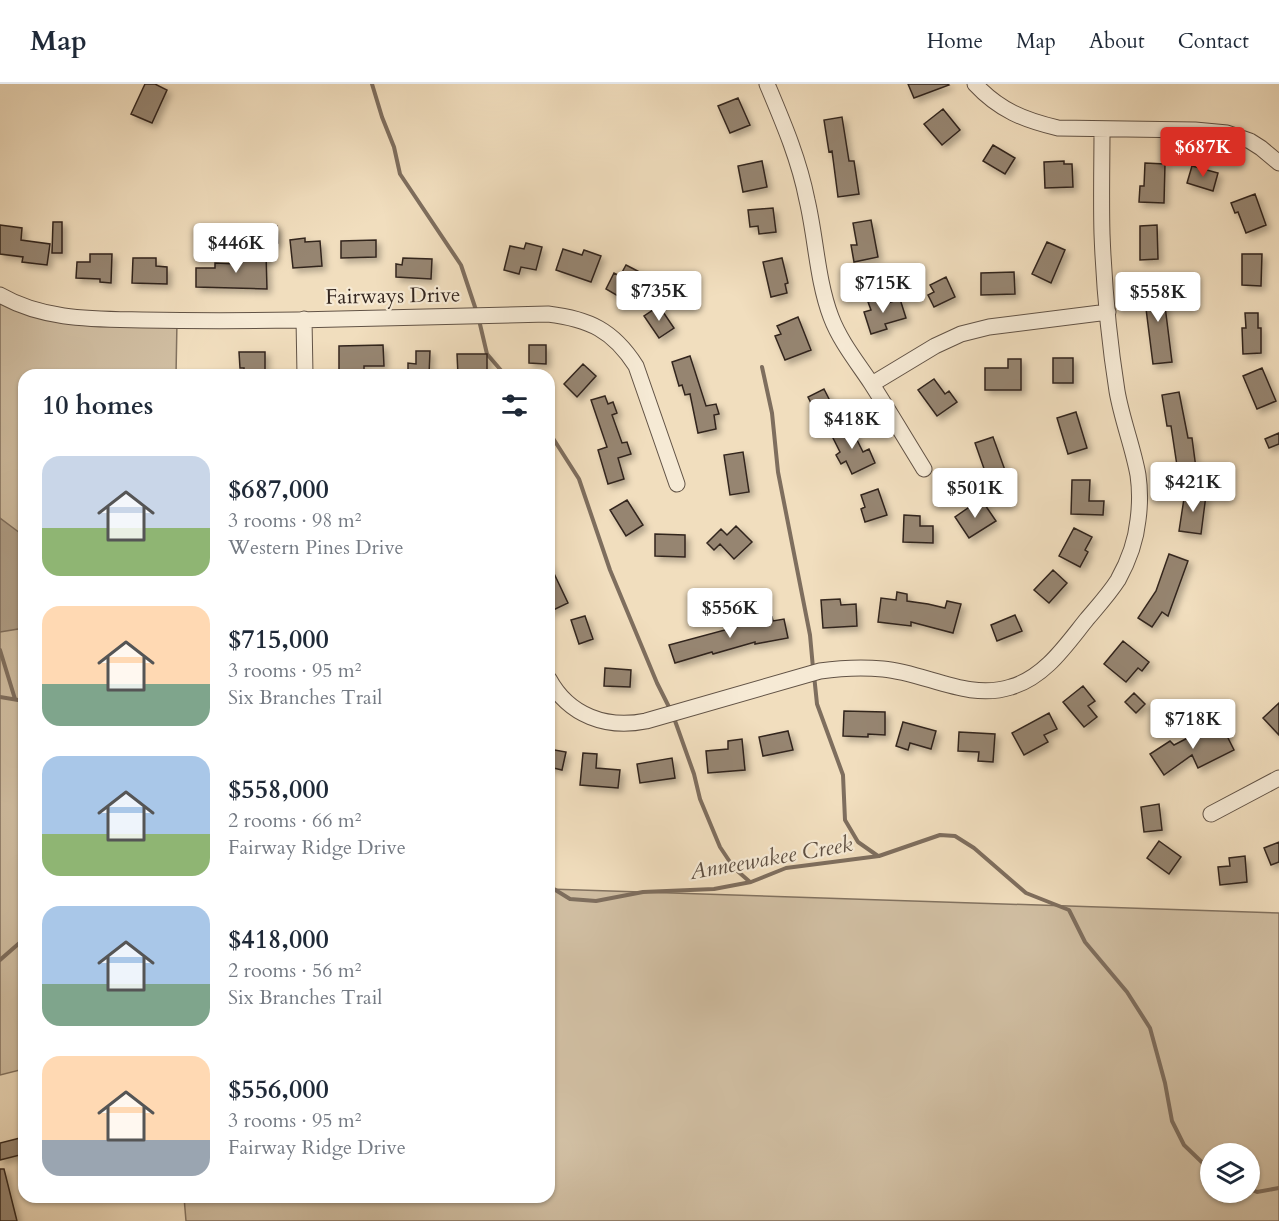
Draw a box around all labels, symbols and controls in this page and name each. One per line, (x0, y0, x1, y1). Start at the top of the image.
text: Map (30, 22, 87, 60)
text: Home (927, 27, 983, 56)
text: Map (1016, 27, 1056, 56)
text: About (1089, 27, 1145, 56)
text: Contact (1178, 27, 1249, 56)
pin: $687K (1161, 127, 1245, 178)
text: $687K (1174, 133, 1232, 160)
pin: $446K (194, 223, 278, 274)
text: $446K (207, 229, 265, 256)
pin: $715K (841, 263, 925, 314)
text: $715K (854, 269, 912, 296)
pin: $735K (617, 271, 701, 322)
pin: $558K (1116, 272, 1200, 323)
text: $735K (630, 277, 688, 304)
text: $558K (1129, 278, 1187, 305)
street label: Fairways Drive (325, 280, 461, 312)
text: 10 homes (42, 388, 153, 423)
icon: filters (498, 389, 531, 422)
pin: $418K (810, 399, 894, 450)
text: $418K (823, 405, 881, 432)
pin: $421K (1151, 462, 1235, 513)
pin: $501K (933, 468, 1017, 519)
text: $421K (1164, 468, 1222, 495)
text: $687,000 (228, 472, 329, 507)
text: $501K (946, 474, 1004, 501)
icon: home (90, 480, 162, 552)
text: 3 rooms · 98 m² (228, 507, 361, 534)
text: Western Pines Drive (228, 534, 404, 561)
pin: $556K (688, 588, 772, 639)
text: $556K (701, 594, 759, 621)
text: $715,000 (228, 622, 329, 657)
icon: home (90, 630, 162, 702)
text: 3 rooms · 95 m² (228, 657, 361, 684)
text: Six Branches Trail (228, 684, 382, 711)
pin: $718K (1151, 699, 1235, 750)
text: $718K (1164, 705, 1222, 732)
text: $558,000 (228, 772, 329, 807)
icon: home (90, 780, 162, 852)
text: 2 rooms · 66 m² (228, 807, 361, 834)
water label: Anneewakee Creek (686, 829, 855, 887)
text: Fairway Ridge Drive (228, 834, 406, 861)
text: $418,000 (228, 922, 329, 957)
icon: home (90, 930, 162, 1002)
text: 2 rooms · 56 m² (228, 957, 361, 984)
text: Six Branches Trail (228, 984, 382, 1011)
text: $556,000 (228, 1072, 329, 1107)
icon: home (90, 1080, 162, 1152)
text: 3 rooms · 95 m² (228, 1107, 361, 1134)
text: Fairway Ridge Drive (228, 1134, 406, 1161)
map controls (1200, 1143, 1260, 1203)
button: layers (1200, 1143, 1260, 1203)

